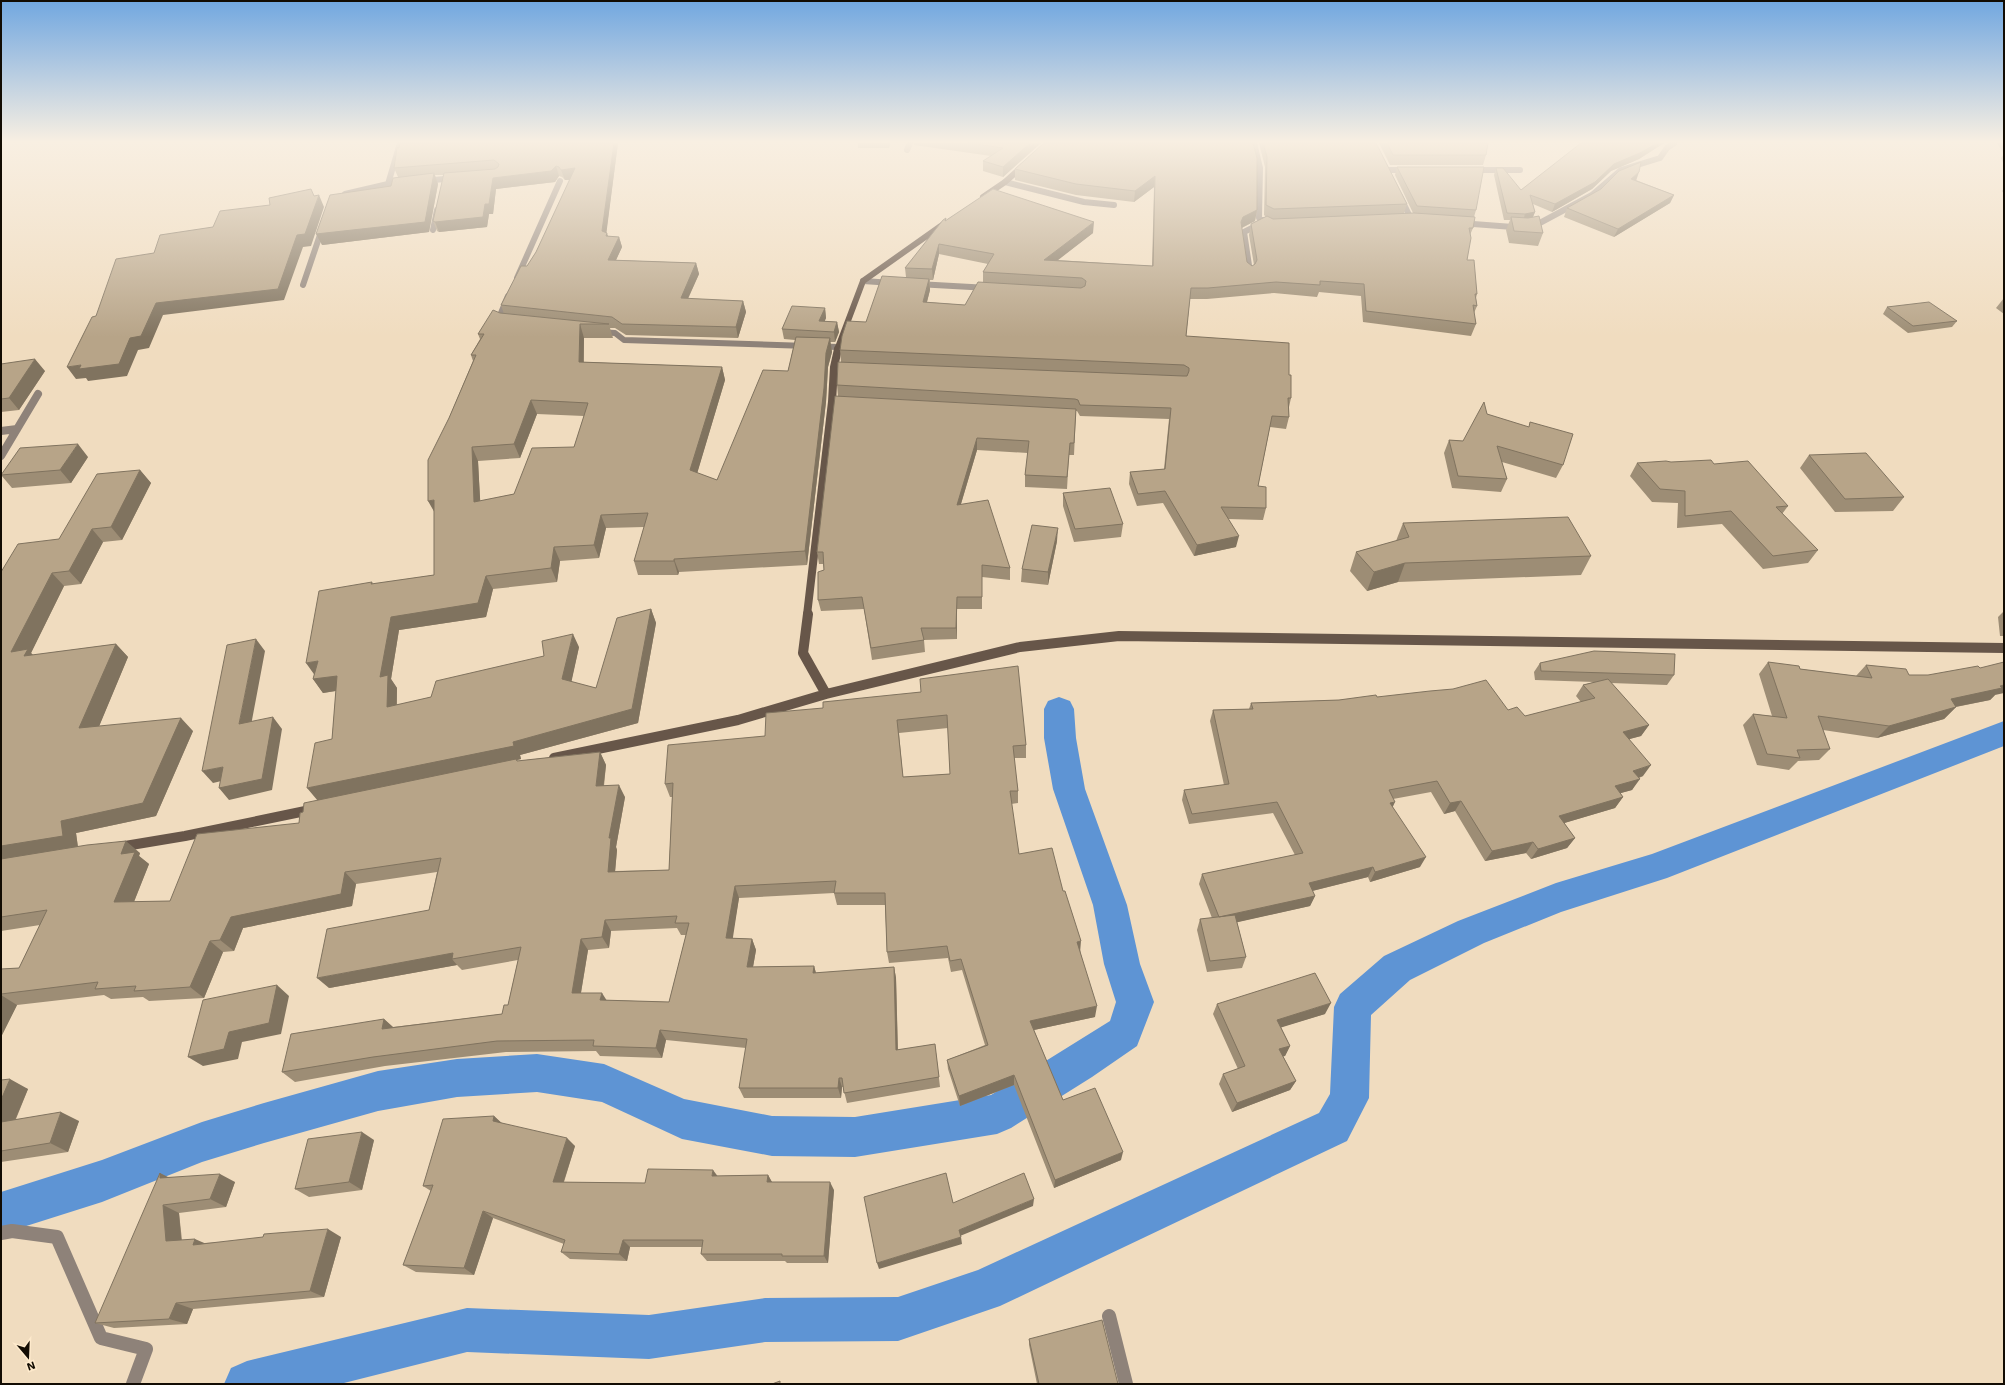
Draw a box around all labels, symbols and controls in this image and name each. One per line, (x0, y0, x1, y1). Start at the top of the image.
north arrow (8, 1337, 48, 1377)
text: N (25, 1359, 37, 1373)

